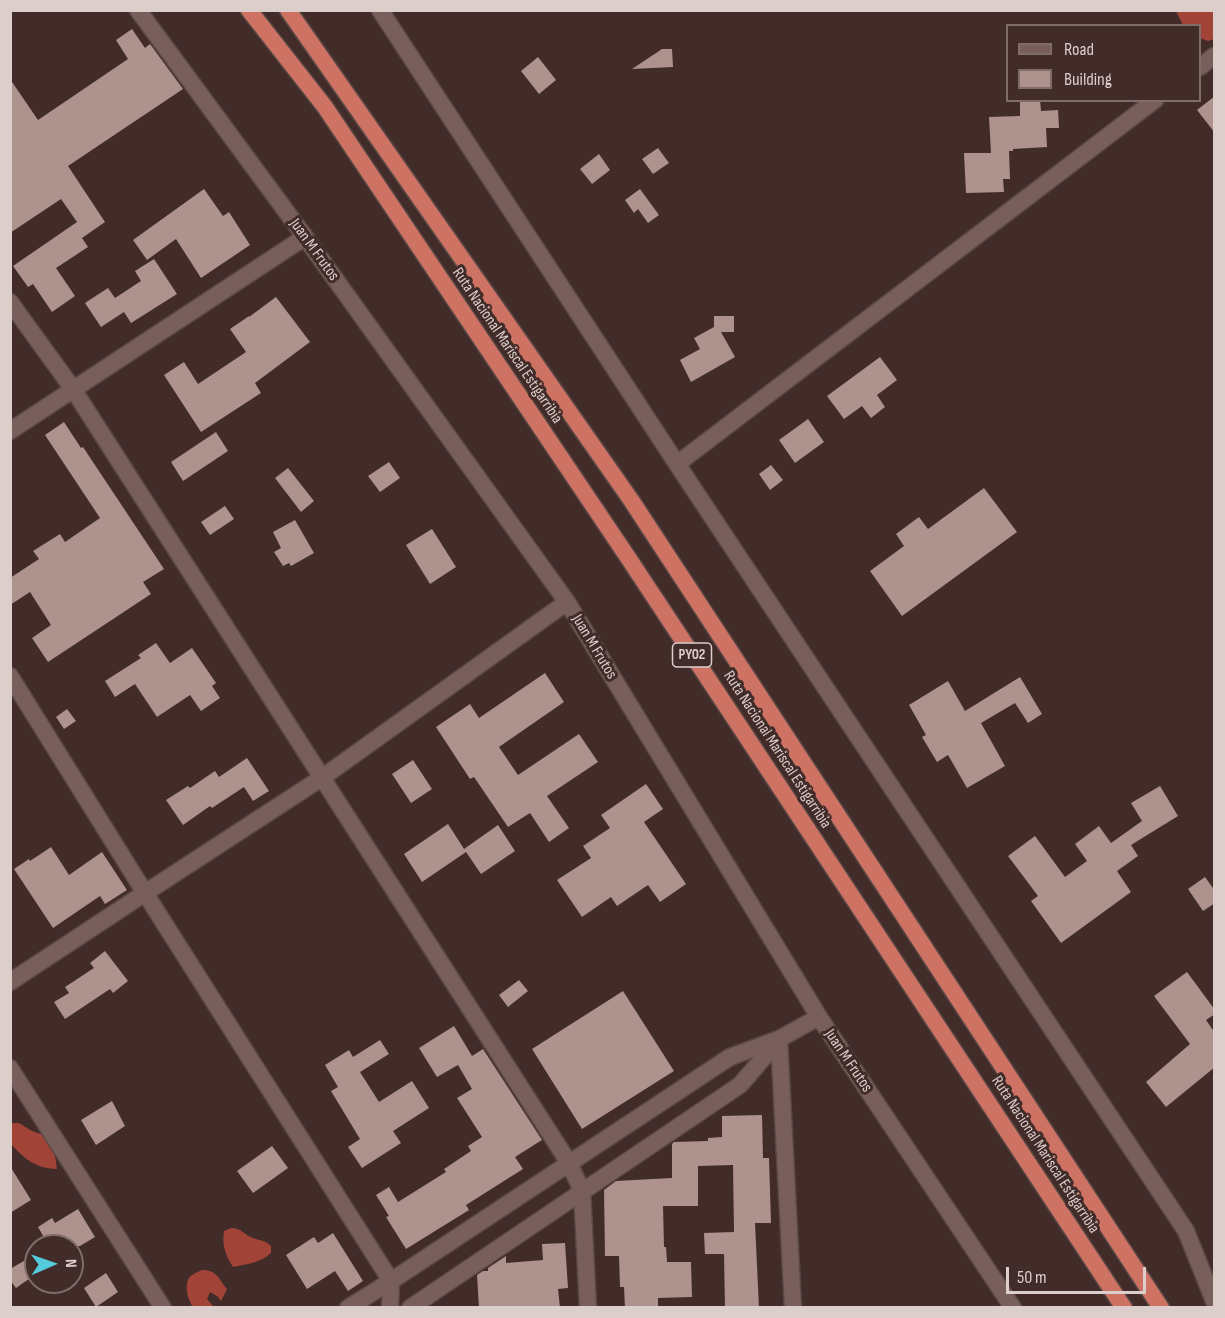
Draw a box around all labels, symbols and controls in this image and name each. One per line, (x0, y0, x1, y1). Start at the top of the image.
legend (1006, 24, 1201, 102)
text: Road (1064, 39, 1094, 60)
text: Building (1064, 69, 1112, 90)
street label: Juan M Frutos (285, 215, 343, 285)
street label: Ruta Nacional Mariscal Estigarribia (448, 264, 566, 428)
street label: Juan M Frutos (567, 611, 621, 683)
road number: PY02 (672, 643, 712, 667)
street label: Ruta Nacional Mariscal Estigarribia (719, 668, 835, 832)
street label: Juan M Frutos (820, 1026, 876, 1096)
street label: Ruta Nacional Mariscal Estigarribia (987, 1073, 1103, 1237)
north arrow (24, 1234, 84, 1294)
scale bar (1009, 1255, 1148, 1293)
text: N (61, 1259, 80, 1268)
text: 50 m (1017, 1267, 1047, 1288)

